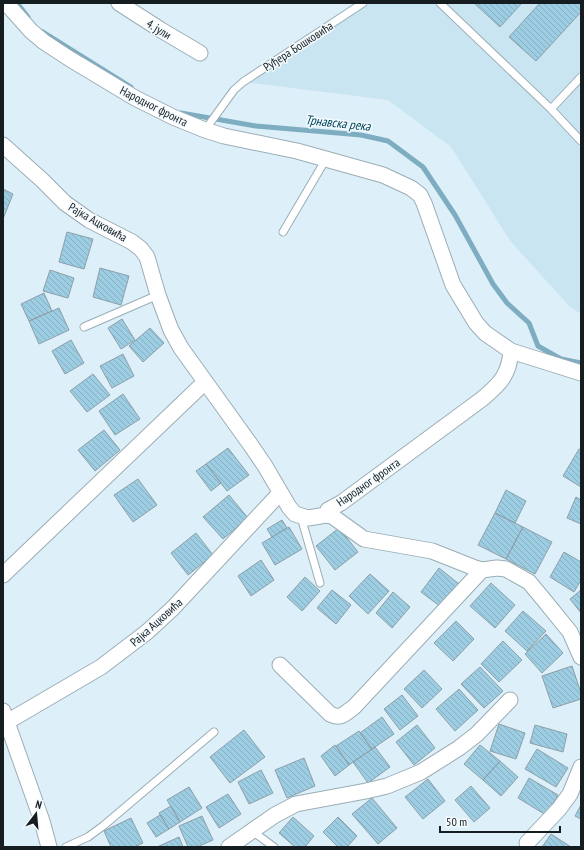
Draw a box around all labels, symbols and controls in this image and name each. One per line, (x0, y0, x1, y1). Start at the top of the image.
street label: 4. јули (144, 16, 174, 42)
street label: Руђера Бошковића (260, 18, 336, 74)
street label: Народног фронта (118, 83, 191, 130)
water label: Трнавска река (305, 111, 372, 135)
street label: Рајка Ацковића (66, 199, 130, 245)
street label: Народног фронта (333, 455, 403, 509)
street label: Рајка Ацковића (127, 595, 185, 649)
north arrow (16, 794, 56, 834)
text: N (34, 797, 44, 812)
scale bar (440, 808, 560, 834)
text: 50 m (446, 814, 467, 829)

